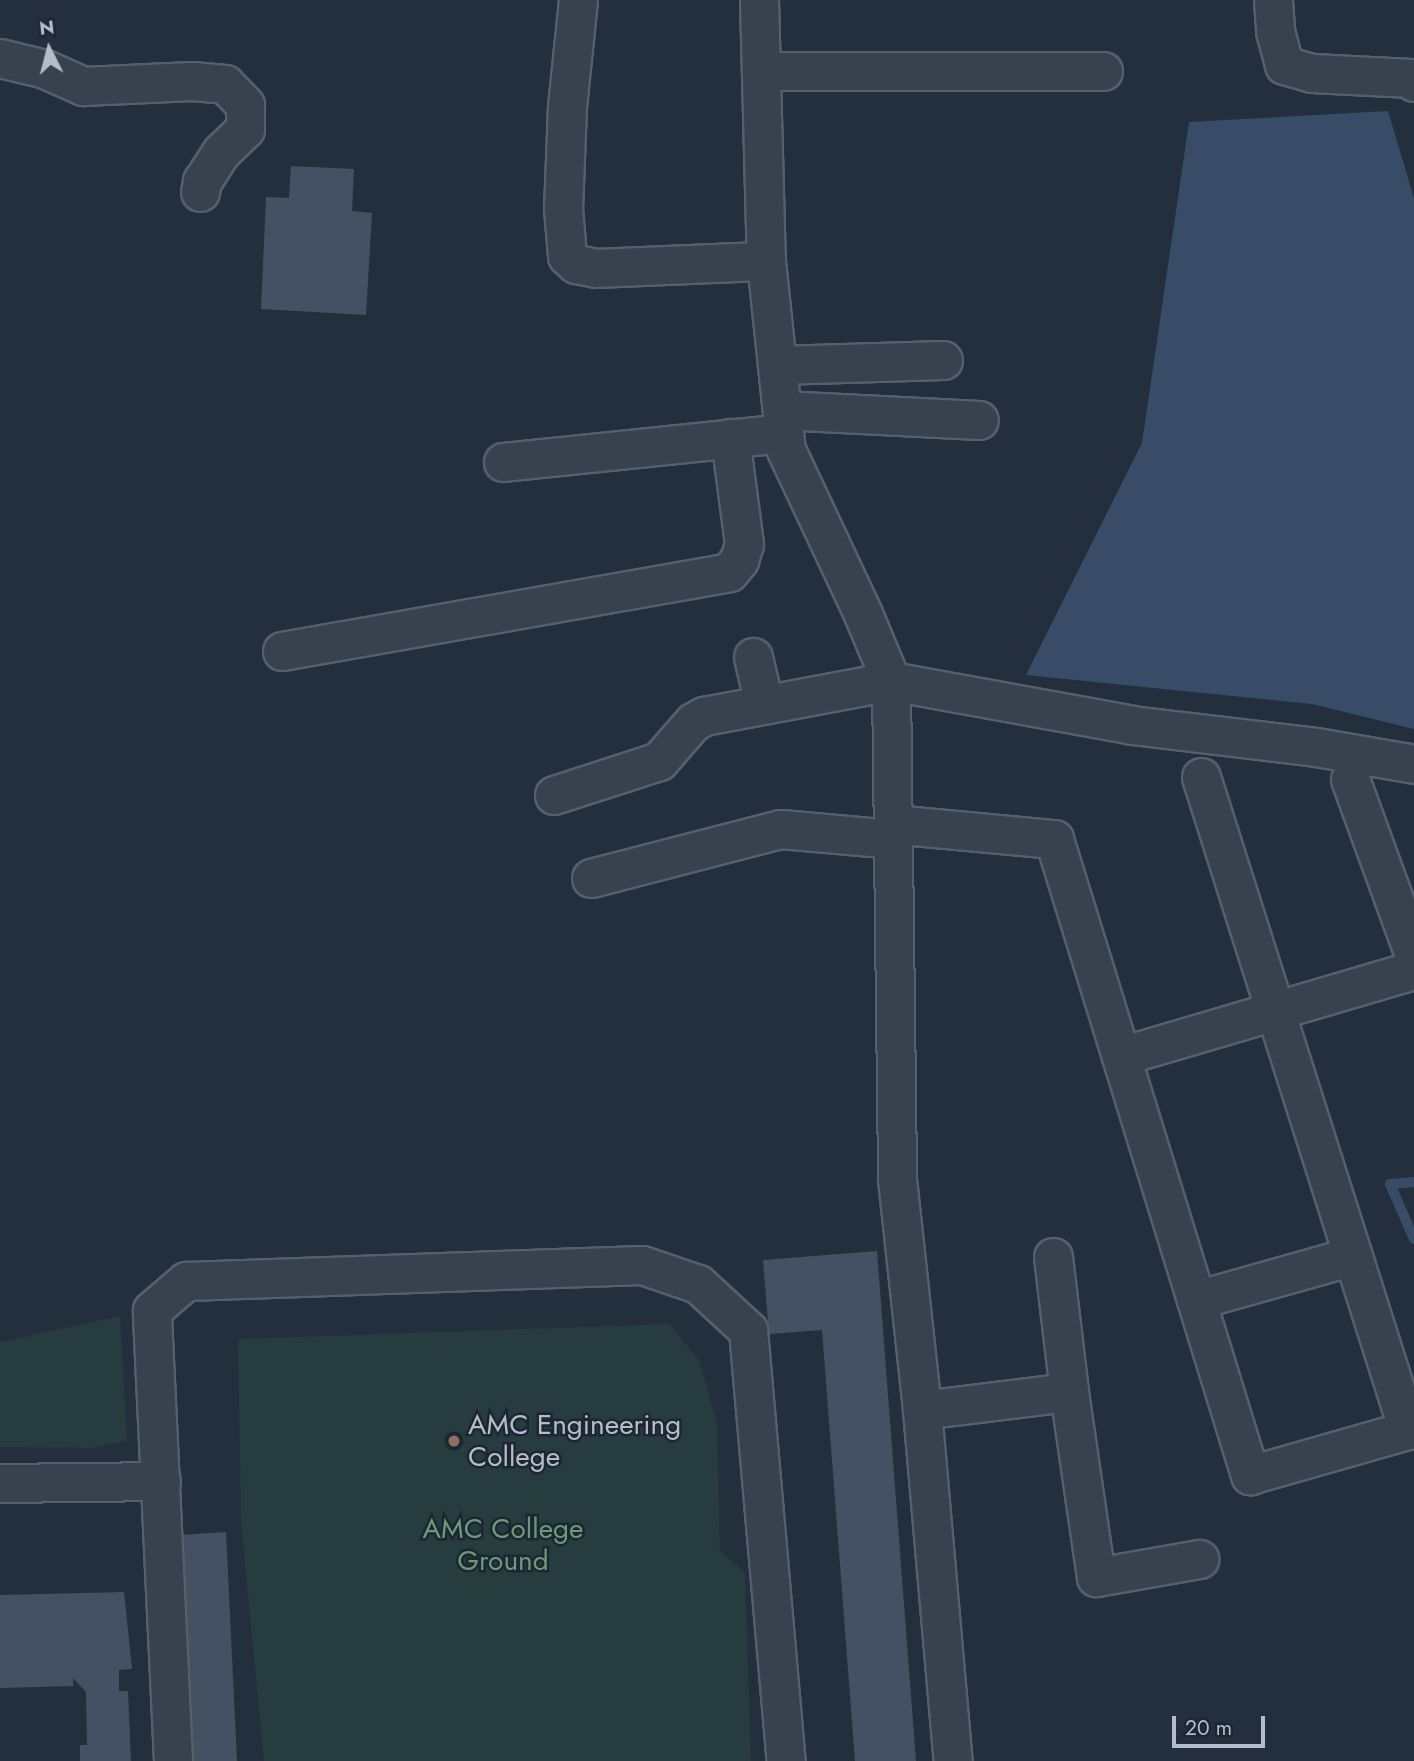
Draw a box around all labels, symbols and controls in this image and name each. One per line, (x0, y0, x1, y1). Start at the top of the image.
text: N (38, 13, 56, 42)
north arrow (14, 14, 84, 84)
place label: AMC Engineering College (468, 1408, 681, 1474)
marker: AMC Engineering College (446, 1433, 462, 1449)
park label: AMC College Ground (423, 1512, 583, 1578)
scale bar (1176, 1702, 1269, 1746)
text: 20 m (1185, 1713, 1232, 1743)

